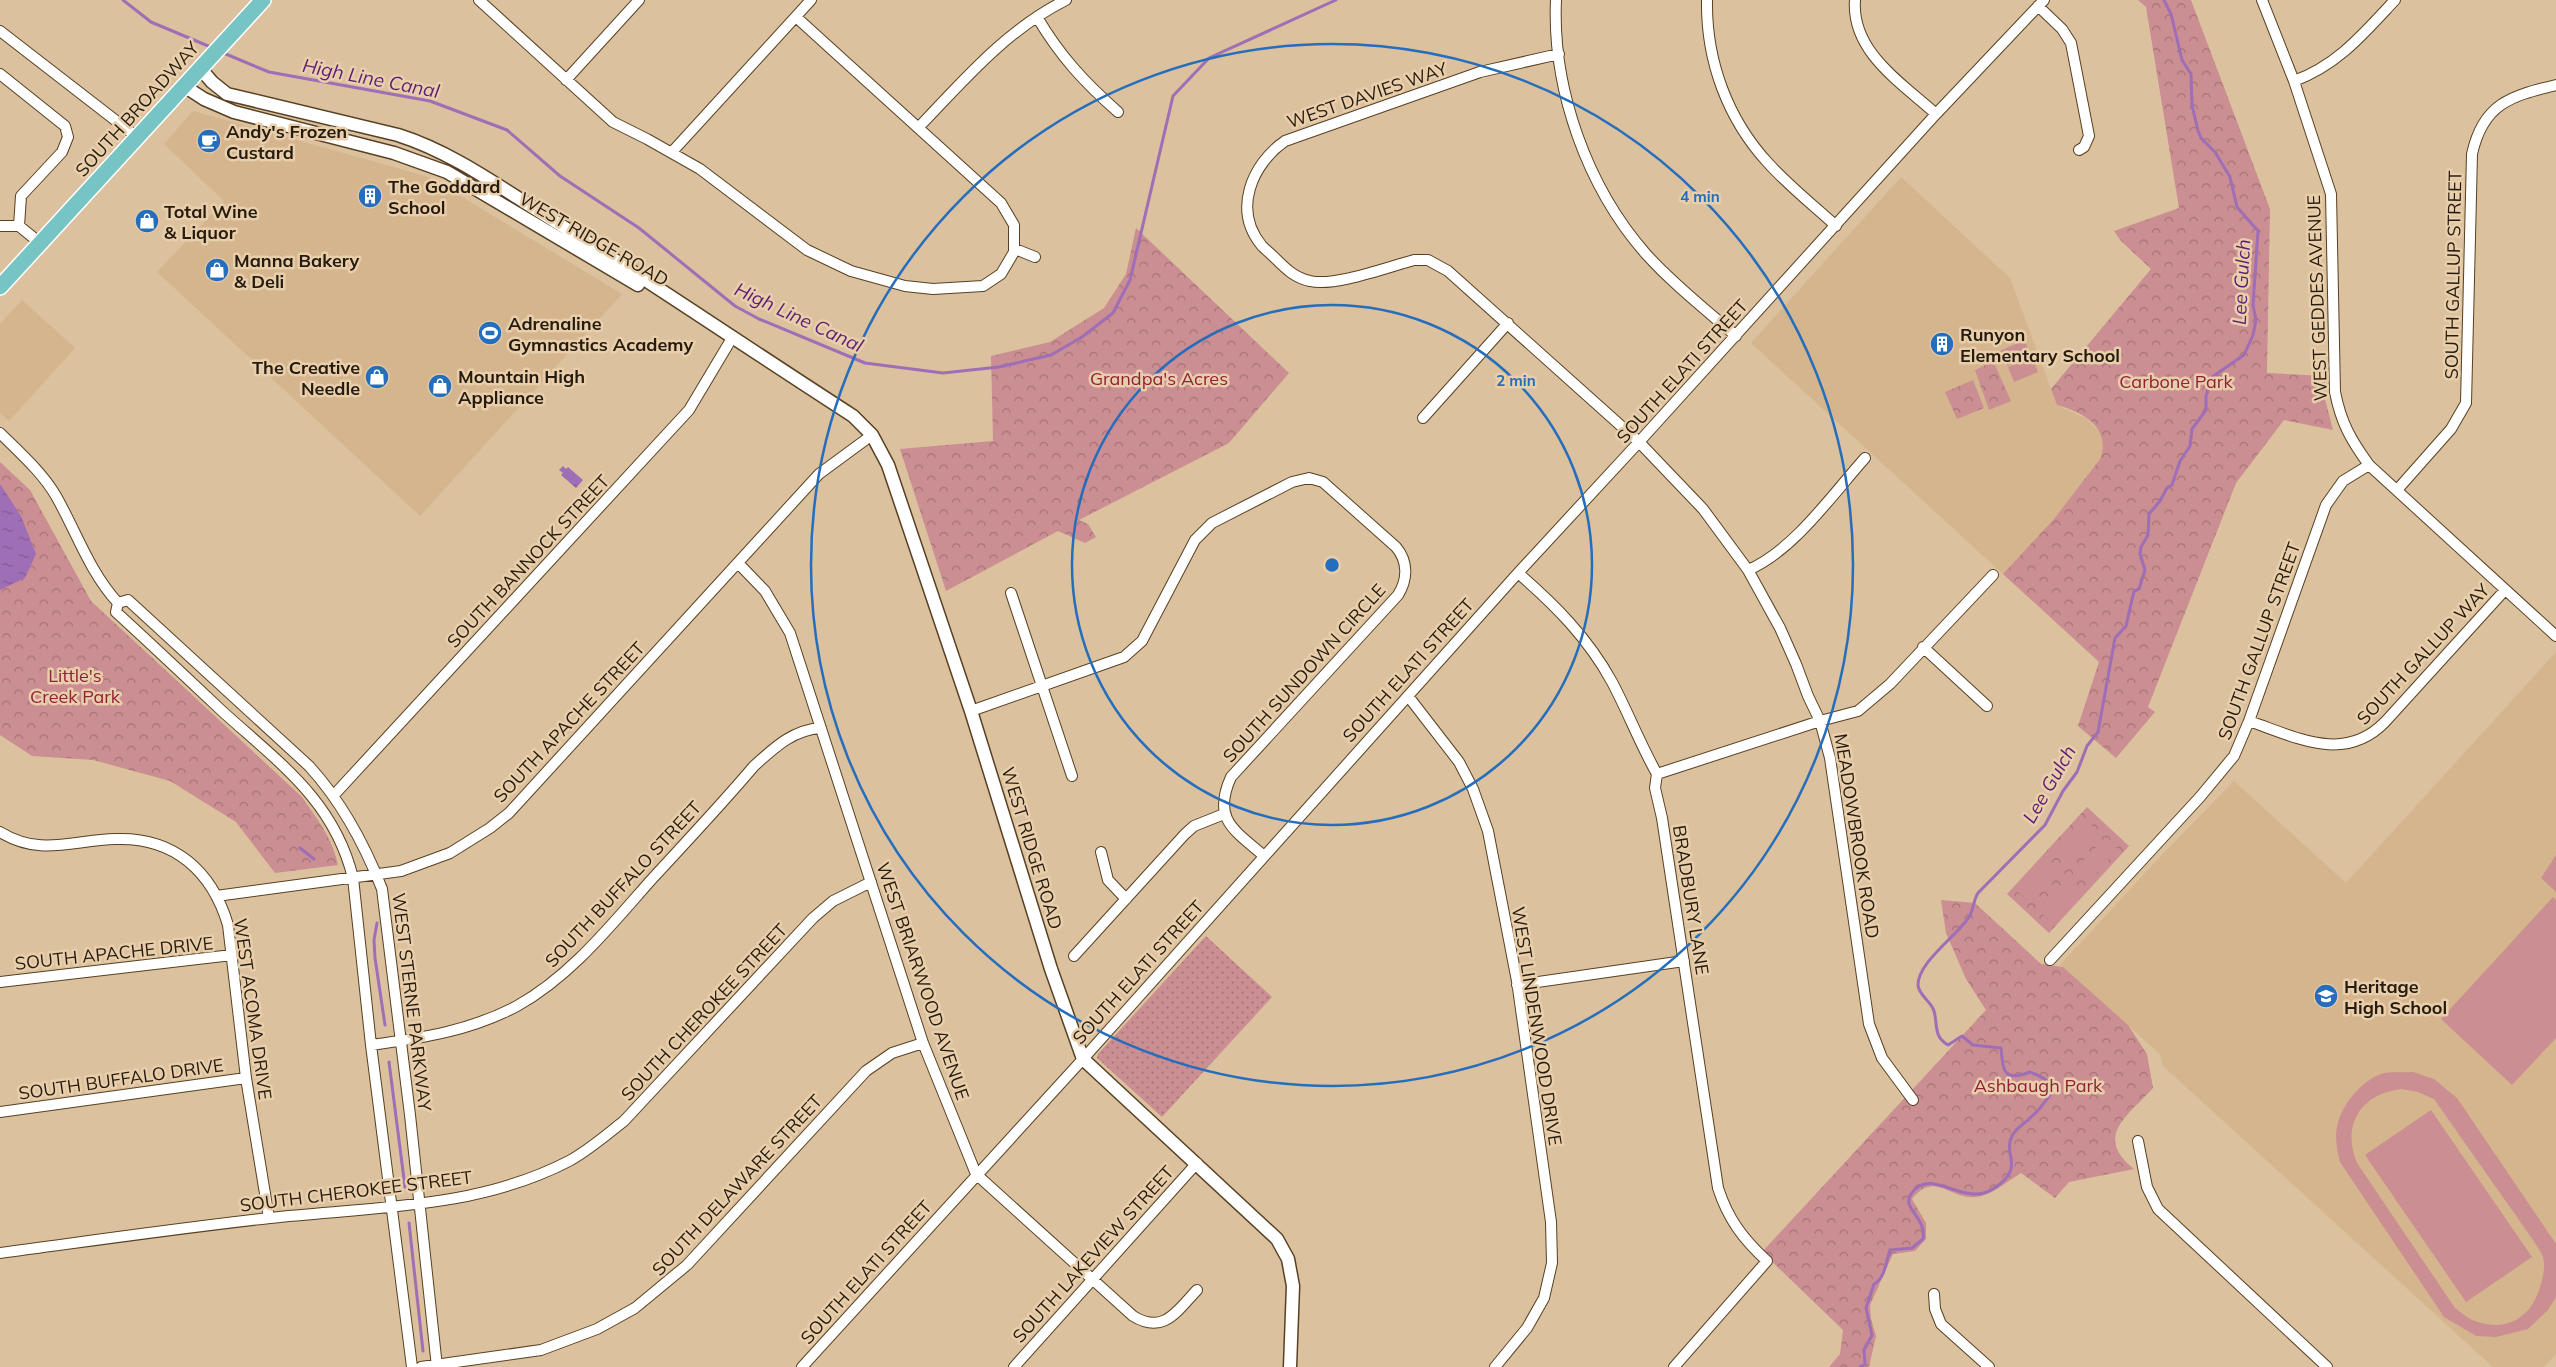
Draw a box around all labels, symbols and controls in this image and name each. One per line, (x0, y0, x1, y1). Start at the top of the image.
street label: SOUTH BROADWAY (70, 36, 205, 181)
water label: High Line Canal (300, 53, 442, 103)
street label: WEST DAVIES WAY (1284, 56, 1451, 133)
place label: Andy's Frozen Custard (226, 120, 347, 164)
cafe icon: Andy's Frozen Custard (196, 128, 222, 154)
street label: SOUTH GALLUP STREET (2440, 170, 2466, 380)
place label: The Goddard School (388, 175, 500, 219)
building icon: The Goddard School (357, 183, 383, 209)
street label: WEST RIDGE ROAD (515, 187, 673, 291)
text: 4 min (1680, 187, 1720, 206)
street label: WEST GEDDES AVENUE (2302, 194, 2332, 402)
place label: Total Wine & Liquor (164, 200, 258, 244)
shop icon: Total Wine & Liquor (134, 208, 160, 234)
water label: Lee Gulch (2227, 239, 2255, 325)
place label: Manna Bakery & Deli (234, 249, 359, 293)
shop icon: Manna Bakery & Deli (204, 257, 230, 283)
water label: High Line Canal (731, 277, 868, 357)
street label: SOUTH ELATI STREET (1611, 294, 1753, 448)
place label: Adrenaline Gymnastics Academy (508, 312, 693, 356)
sports icon: Adrenaline Gymnastics Academy (477, 320, 503, 346)
place label: Runyon Elementary School (1960, 323, 2120, 367)
building icon: Runyon Elementary School (1929, 331, 1955, 357)
place label: The Creative Needle (252, 356, 360, 400)
shop icon: The Creative Needle (364, 364, 390, 390)
place label: Mountain High Appliance (458, 365, 585, 409)
park label: Grandpa's Acres (1090, 367, 1228, 390)
park label: Carbone Park (2119, 370, 2233, 393)
text: 2 min (1496, 371, 1536, 390)
shop icon: Mountain High Appliance (427, 373, 453, 399)
street label: SOUTH BANNOCK STREET (442, 470, 614, 652)
street label: SOUTH GALLUP STREET (2212, 539, 2306, 743)
centre of rings (1323, 556, 1341, 574)
street label: SOUTH GALLUP WAY (2352, 578, 2495, 729)
street label: SOUTH SUNDOWN CIRCLE (1218, 579, 1390, 767)
street label: SOUTH ELATI STREET (1337, 593, 1479, 747)
street label: SOUTH APACHE STREET (488, 637, 650, 807)
park label: Little's Creek Park (30, 664, 121, 708)
street label: MEADOWBROOK ROAD (1829, 732, 1885, 940)
water label: Lee Gulch (2017, 741, 2081, 827)
street label: WEST RIDGE ROAD (996, 764, 1068, 932)
street label: SOUTH BUFFALO STREET (540, 796, 706, 972)
street label: BRADBURY LANE (1668, 824, 1714, 976)
street label: WEST BRIARWOOD AVENUE (871, 859, 975, 1103)
street label: WEST STERNE PARKWAY (387, 892, 437, 1114)
street label: SOUTH ELATI STREET (1067, 895, 1209, 1049)
street label: WEST LINDENWOOD DRIVE (1507, 905, 1567, 1147)
street label: WEST ACOMA DRIVE (229, 917, 277, 1101)
street label: SOUTH CHEROKEE STREET (616, 919, 792, 1105)
street label: SOUTH APACHE DRIVE (14, 931, 214, 975)
place label: Heritage High School (2344, 975, 2447, 1019)
school or university icon: Heritage High School (2313, 983, 2339, 1009)
street label: SOUTH BUFFALO DRIVE (17, 1053, 225, 1105)
park label: Ashbaugh Park (1974, 1074, 2103, 1097)
street label: SOUTH DELAWARE STREET (647, 1090, 827, 1280)
street label: SOUTH LAKEVIEW STREET (1007, 1161, 1179, 1347)
street label: SOUTH CHEROKEE STREET (239, 1165, 474, 1217)
street label: SOUTH ELATI STREET (795, 1195, 937, 1349)

